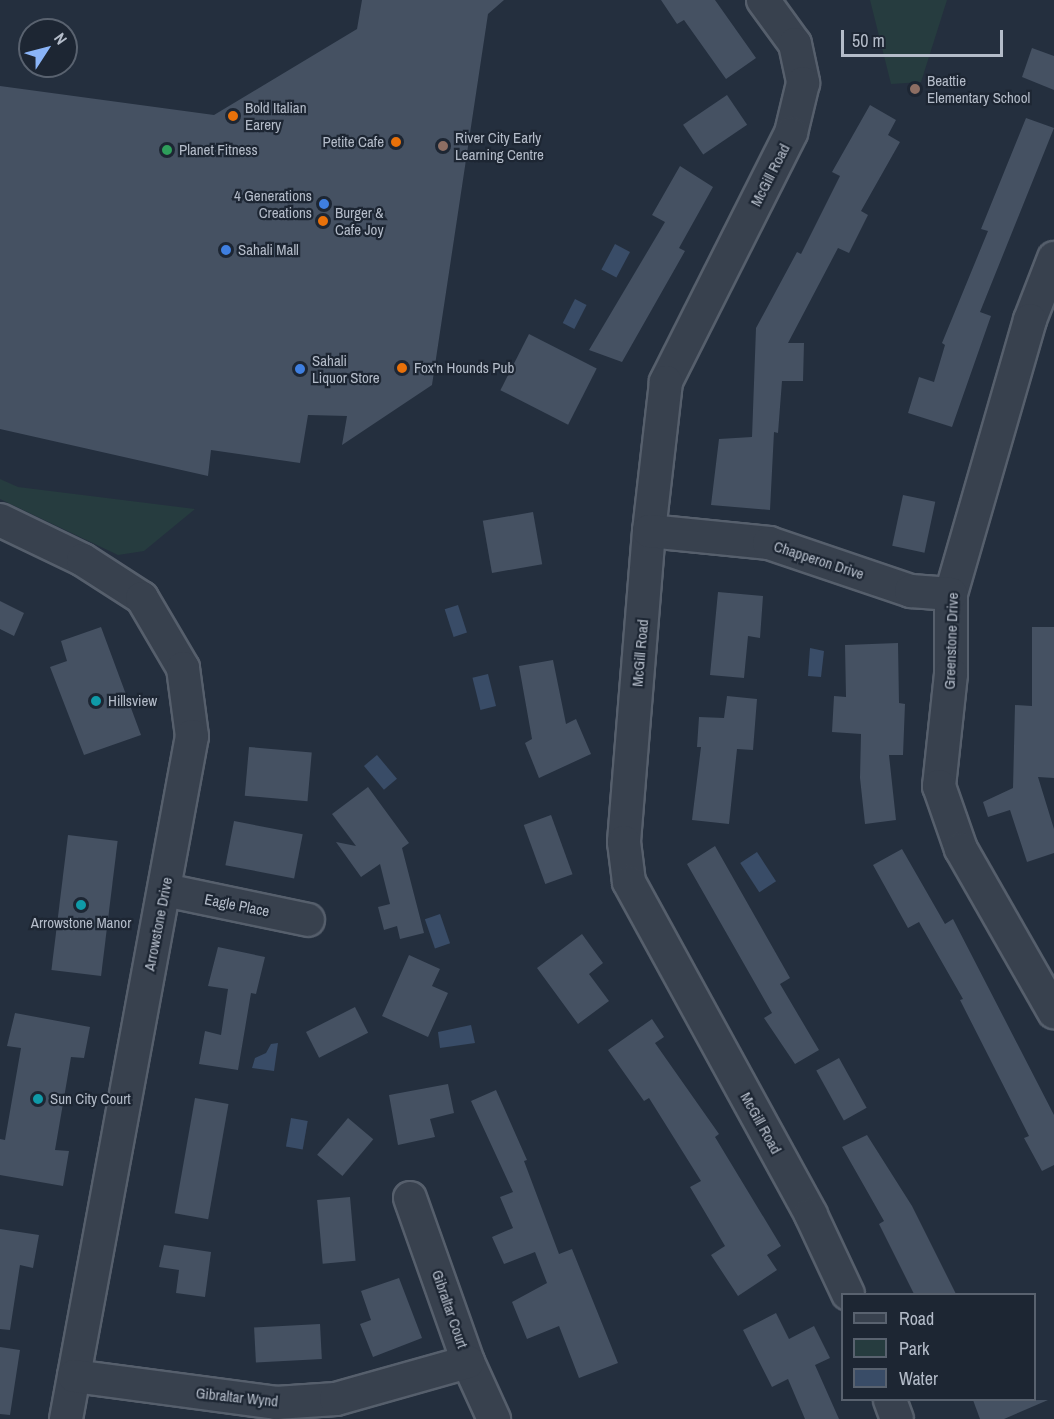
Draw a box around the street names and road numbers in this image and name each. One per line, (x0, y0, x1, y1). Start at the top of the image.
street label: McGill Road (747, 141, 793, 209)
street label: Chapperon Drive (772, 537, 866, 583)
street label: Greenstone Drive (940, 592, 962, 690)
street label: McGill Road (628, 619, 652, 687)
street label: Arrowstone Drive (140, 876, 176, 972)
street label: Eagle Place (203, 890, 271, 920)
street label: McGill Road (737, 1089, 785, 1157)
street label: Gibraltar Court (428, 1268, 472, 1350)
street label: Gibraltar Wynd (195, 1384, 279, 1410)

